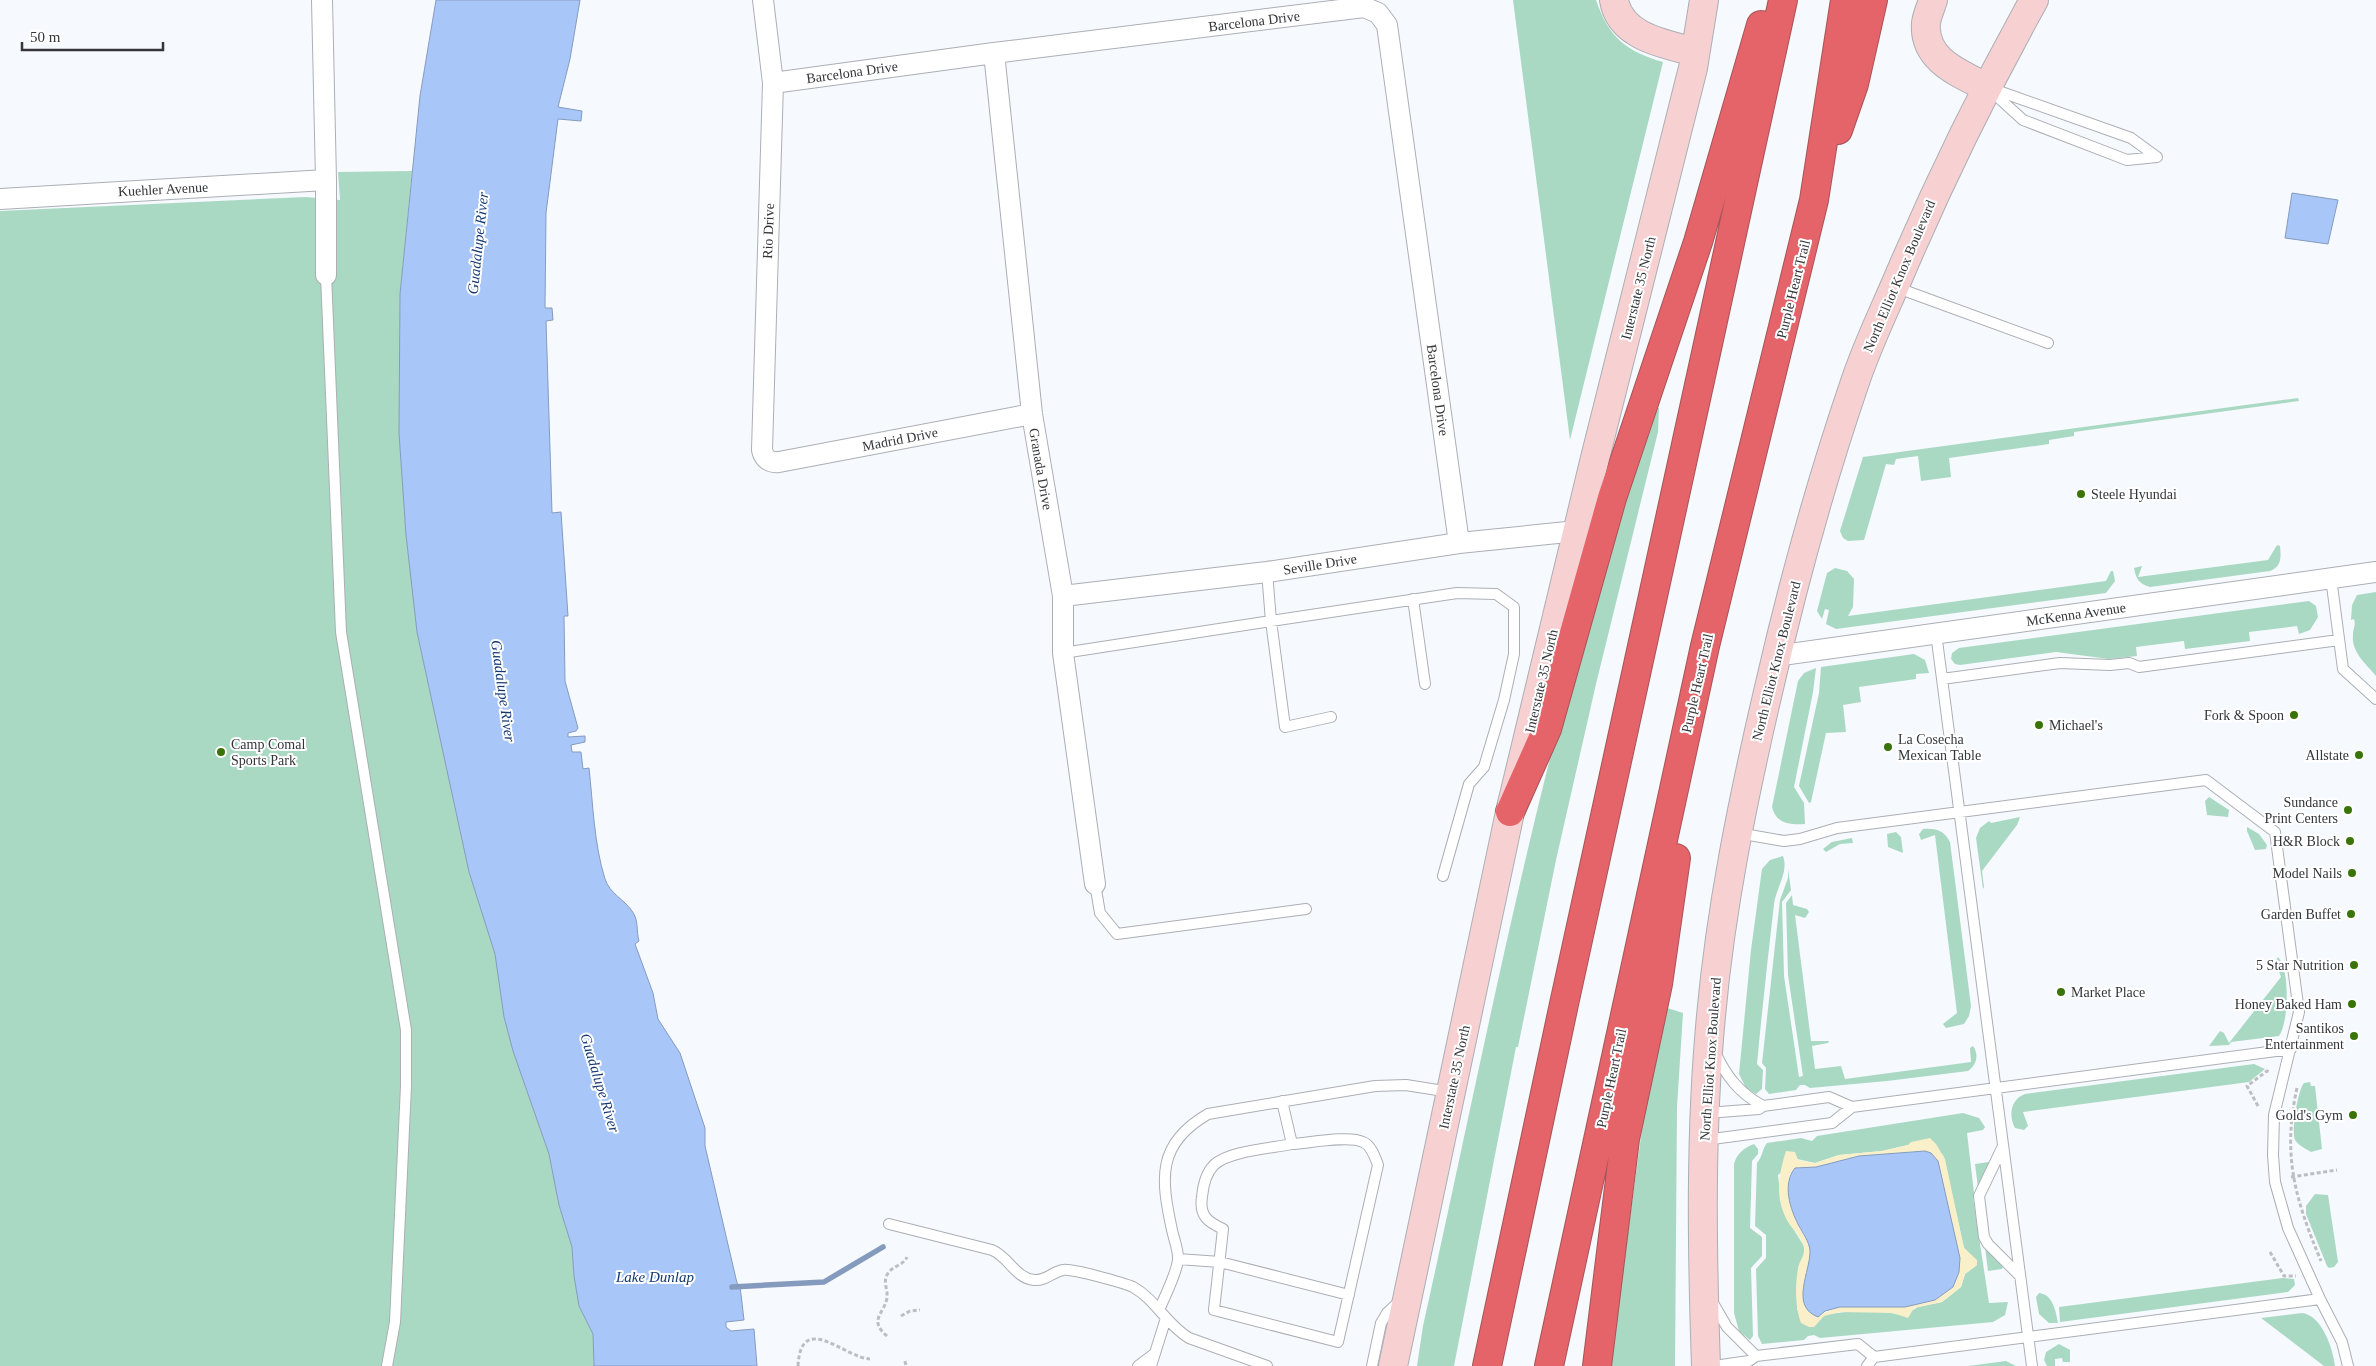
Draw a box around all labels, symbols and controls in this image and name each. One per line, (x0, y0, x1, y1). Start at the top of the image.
street label: Barcelona Drive (1207, 8, 1301, 35)
scale bar (22, 20, 164, 52)
text: 50 m (30, 29, 61, 45)
street label: Barcelona Drive (805, 59, 899, 86)
street label: Kuehler Avenue (118, 180, 209, 199)
water label: Guadalupe River (465, 191, 491, 295)
street label: North Elliot Knox Boulevard (1861, 198, 1938, 354)
street label: Rio Drive (760, 203, 777, 259)
street label: Interstate 35 North (1618, 235, 1659, 341)
street label: Purple Heart Trail (1774, 238, 1813, 340)
street label: Barcelona Drive (1424, 343, 1451, 437)
street label: Madrid Drive (861, 425, 939, 454)
street label: Granada Drive (1026, 427, 1055, 511)
place label: Steele Hyundai (2091, 487, 2177, 502)
marker: Steele Hyundai (2075, 488, 2087, 500)
street label: Seville Drive (1282, 551, 1358, 578)
street label: North Elliot Knox Boulevard (1749, 580, 1804, 742)
street label: McKenna Avenue (2025, 600, 2127, 629)
street label: Interstate 35 North (1522, 628, 1561, 734)
street label: Purple Heart Trail (1679, 632, 1716, 734)
water label: Guadalupe River (488, 639, 518, 743)
place label: Fork & Spoon (2204, 708, 2284, 723)
marker: Fork & Spoon (2288, 709, 2300, 721)
place label: Michael's (2049, 718, 2103, 733)
marker: Michael's (2033, 719, 2045, 731)
place label: La Cosecha Mexican Table (1898, 732, 1981, 763)
place label: Camp Comal Sports Park (231, 737, 305, 768)
marker: La Cosecha Mexican Table (1882, 741, 1894, 753)
marker: Camp Comal Sports Park (215, 746, 227, 758)
place label: Allstate (2305, 748, 2349, 763)
marker: Allstate (2353, 749, 2365, 761)
place label: Sundance Print Centers (2265, 795, 2338, 826)
marker: Sundance Print Centers (2342, 804, 2354, 816)
place label: H&R Block (2273, 834, 2340, 849)
marker: H&R Block (2344, 835, 2356, 847)
place label: Model Nails (2272, 866, 2342, 881)
marker: Model Nails (2346, 867, 2358, 879)
place label: Garden Buffet (2261, 907, 2341, 922)
marker: Garden Buffet (2345, 908, 2357, 920)
place label: 5 Star Nutrition (2256, 958, 2344, 973)
marker: 5 Star Nutrition (2348, 959, 2360, 971)
street label: North Elliot Knox Boulevard (1697, 977, 1724, 1141)
place label: Market Place (2071, 985, 2145, 1000)
marker: Market Place (2055, 986, 2067, 998)
place label: Honey Baked Ham (2235, 997, 2342, 1012)
marker: Honey Baked Ham (2346, 998, 2358, 1010)
place label: Santikos Entertainment (2265, 1021, 2344, 1052)
street label: Interstate 35 North (1436, 1024, 1473, 1130)
street label: Purple Heart Trail (1594, 1027, 1629, 1129)
marker: Santikos Entertainment (2348, 1030, 2360, 1042)
water label: Guadalupe River (577, 1031, 623, 1135)
place label: Gold's Gym (2276, 1108, 2343, 1123)
marker: Gold's Gym (2347, 1109, 2359, 1121)
water label: Lake Dunlap (615, 1269, 694, 1285)

